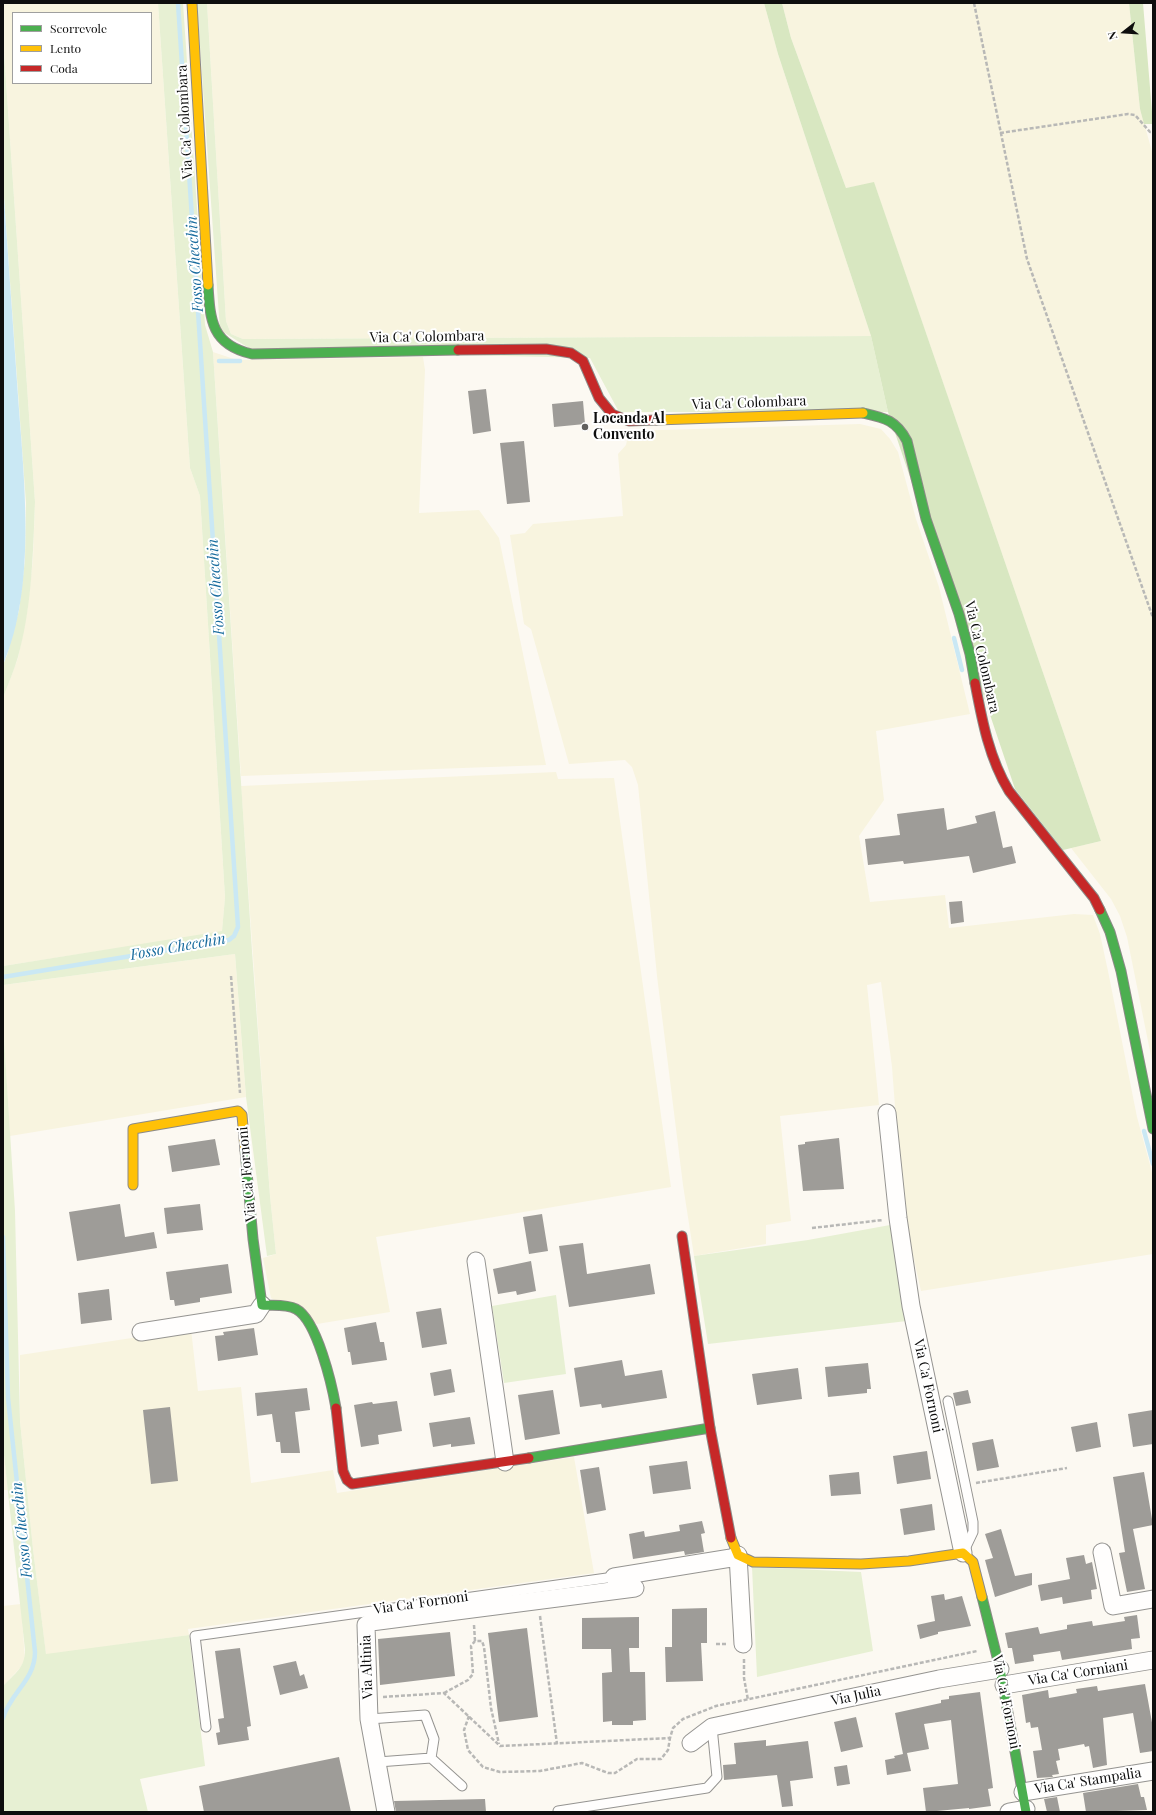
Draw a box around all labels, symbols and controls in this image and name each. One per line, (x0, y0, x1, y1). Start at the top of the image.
legend (12, 12, 152, 84)
north arrow (1104, 12, 1144, 52)
text: Scorrevole (50, 20, 107, 36)
text: N (1104, 30, 1120, 42)
text: Lento (50, 40, 81, 56)
text: Coda (50, 60, 78, 76)
street label: Via Ca' Colombara (174, 64, 196, 180)
water label: Fosso Checchin (183, 215, 207, 313)
street label: Via Ca' Colombara (370, 328, 484, 346)
street label: Via Ca' Colombara (691, 393, 807, 413)
place label: Locanda Al Convento (593, 411, 665, 444)
marker: Locanda Al Convento (580, 422, 590, 432)
water label: Fosso Checchin (204, 538, 228, 636)
street label: Via Ca' Colombara (961, 599, 1003, 715)
water label: Fosso Checchin (129, 930, 227, 964)
street label: Via Ca' Fornoni (234, 1126, 260, 1222)
street label: Via Ca' Fornoni (910, 1338, 946, 1434)
water label: Fosso Checchin (8, 1481, 36, 1579)
street label: Via Ca' Fornoni (373, 1588, 469, 1618)
street label: Via Altinia (357, 1635, 377, 1699)
street label: Via Ca' Fornoni (989, 1654, 1023, 1750)
street label: Via Ca' Corniani (1027, 1657, 1129, 1689)
street label: Via Julia (830, 1683, 882, 1709)
street label: Via Ca' Stampalia (1034, 1764, 1142, 1798)

